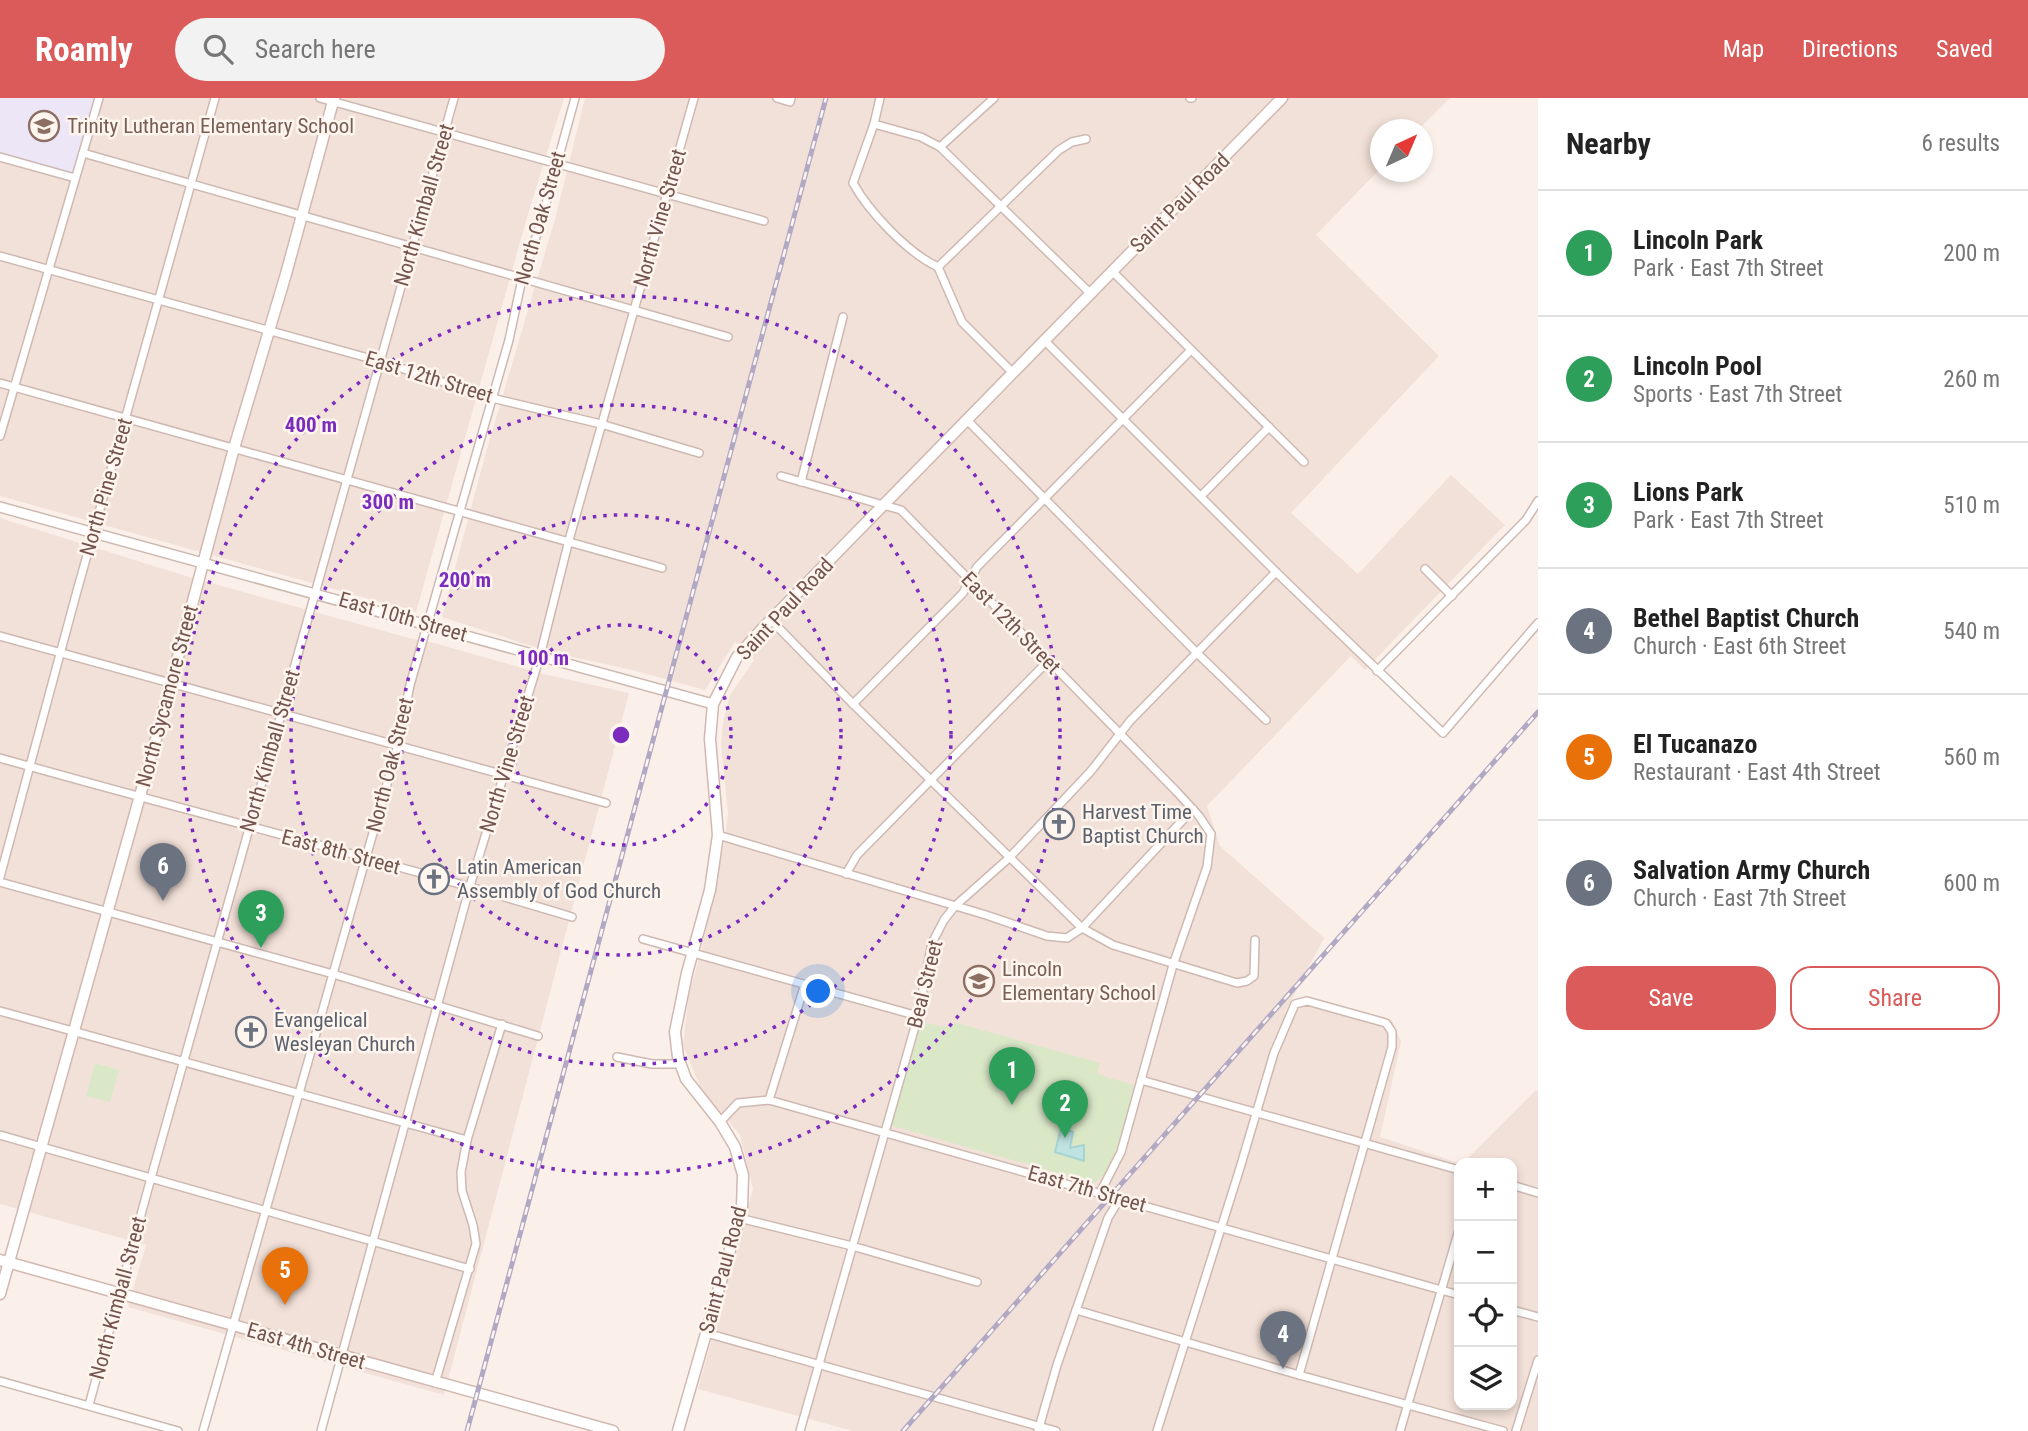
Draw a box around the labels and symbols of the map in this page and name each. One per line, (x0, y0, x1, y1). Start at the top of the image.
school or university icon: Trinity Lutheran Elementary School (27, 109, 61, 143)
place label: Trinity Lutheran Elementary School (67, 114, 354, 138)
north arrow (1370, 119, 1433, 182)
street label: North Kimball Street (389, 121, 459, 289)
street label: North Vine Street (629, 146, 691, 290)
street label: North Oak Street (509, 148, 571, 288)
street label: Saint Paul Road (1125, 148, 1235, 258)
street label: East 12th Street (362, 346, 496, 408)
text: 400 m (285, 413, 337, 437)
street label: North Pine Street (75, 415, 137, 559)
text: 300 m (362, 490, 414, 514)
street label: Saint Paul Road (732, 553, 838, 665)
street label: East 12th Street (956, 567, 1066, 679)
text: 200 m (439, 568, 491, 592)
street label: East 10th Street (336, 587, 470, 647)
street label: North Sycamore Street (131, 602, 203, 790)
text: 100 m (517, 646, 569, 670)
street label: North Kimball Street (235, 667, 305, 835)
street label: North Vine Street (475, 692, 539, 836)
street label: North Oak Street (362, 695, 418, 835)
centre of rings (609, 723, 633, 747)
place label: Harvest Time Baptist Church (1082, 800, 1204, 848)
church icon: Harvest Time Baptist Church (1042, 807, 1076, 841)
street label: East 8th Street (279, 825, 403, 879)
pin: 6 (140, 843, 186, 901)
place label: Latin American Assembly of God Church (457, 855, 661, 903)
church icon: Latin American Assembly of God Church (417, 862, 451, 896)
pin: 3 (238, 890, 284, 948)
street label: Beal Street (902, 937, 948, 1031)
place label: Lincoln Elementary School (1002, 957, 1156, 1005)
school or university icon: Lincoln Elementary School (962, 964, 996, 998)
your location (801, 974, 835, 1008)
place label: Evangelical Wesleyan Church (274, 1008, 416, 1056)
church icon: Evangelical Wesleyan Church (234, 1015, 268, 1049)
pin: 1 (989, 1047, 1035, 1105)
pin: 2 (1042, 1080, 1088, 1138)
street label: East 7th Street (1025, 1161, 1149, 1217)
street label: Saint Paul Road (695, 1204, 751, 1336)
street label: North Kimball Street (85, 1214, 151, 1382)
pin: 5 (262, 1247, 308, 1305)
pin: 4 (1260, 1311, 1306, 1369)
street label: East 4th Street (244, 1318, 368, 1374)

